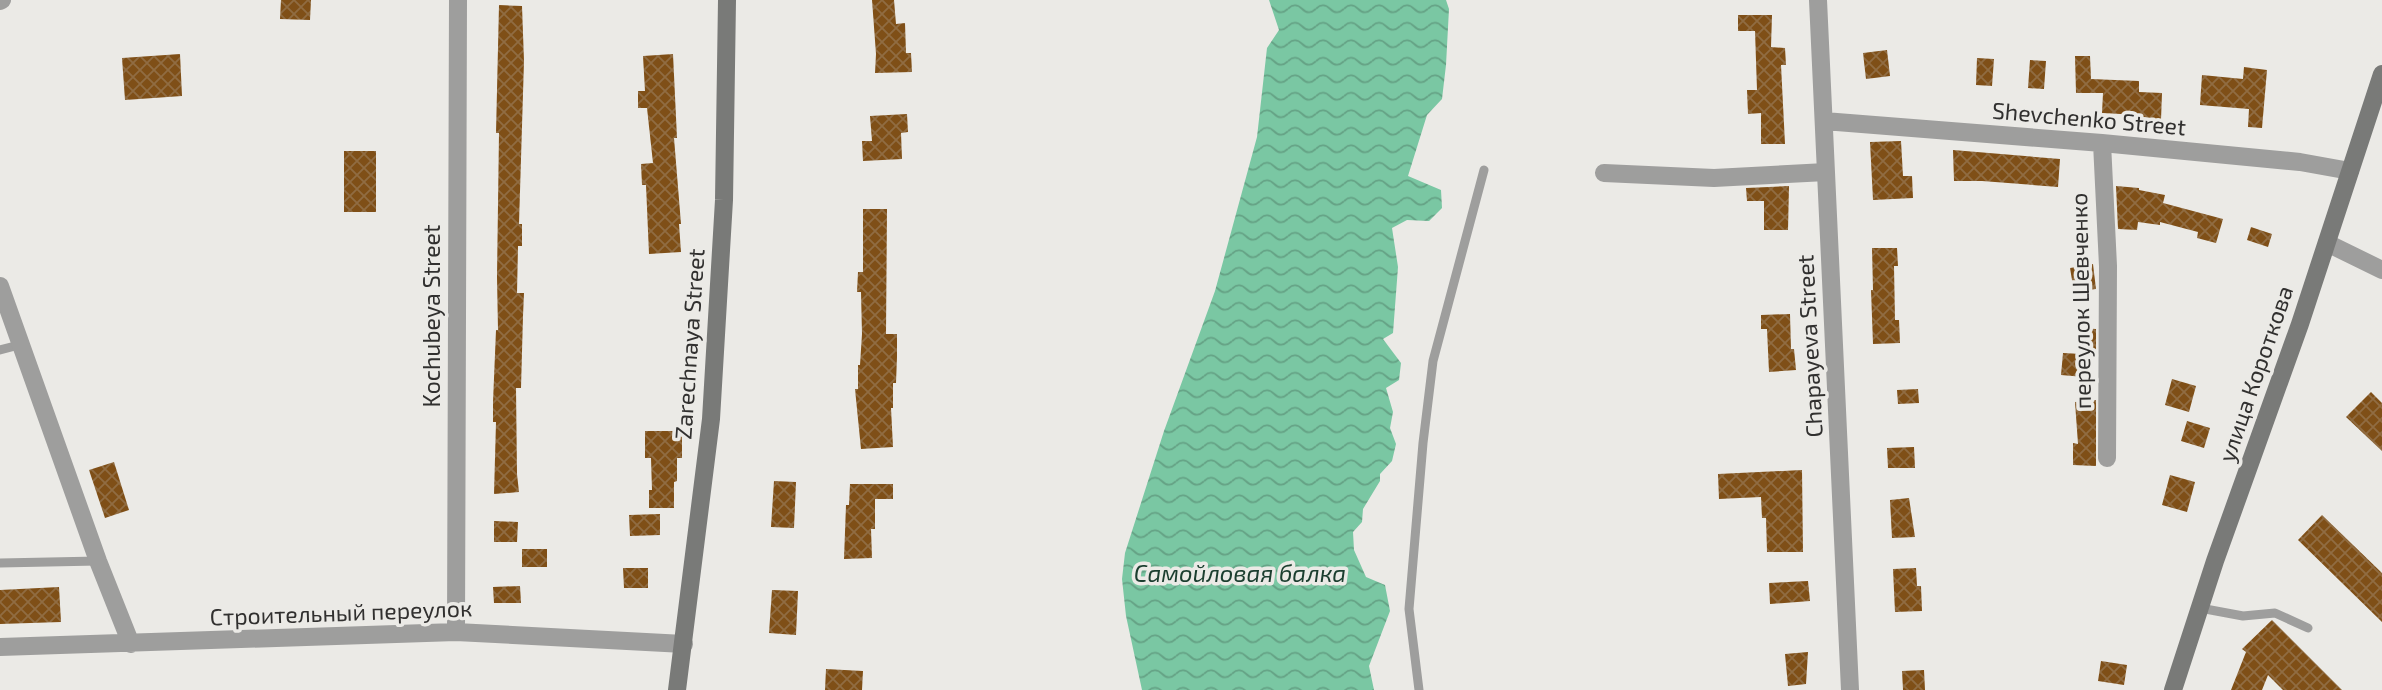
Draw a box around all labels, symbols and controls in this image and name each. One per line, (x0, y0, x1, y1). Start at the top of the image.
street label: Shevchenko Street (1991, 96, 2187, 140)
street label: переулок Шевченко (2064, 193, 2097, 409)
street label: Kochubeya Street (417, 224, 445, 408)
street label: Zarechnaya Street (668, 247, 710, 440)
street label: Chapayeva Street (1790, 254, 1828, 438)
street label: улица Короткова (2212, 282, 2299, 466)
water label: Самойловая балка (1134, 558, 1346, 587)
street label: Строительный переулок (209, 593, 473, 632)

